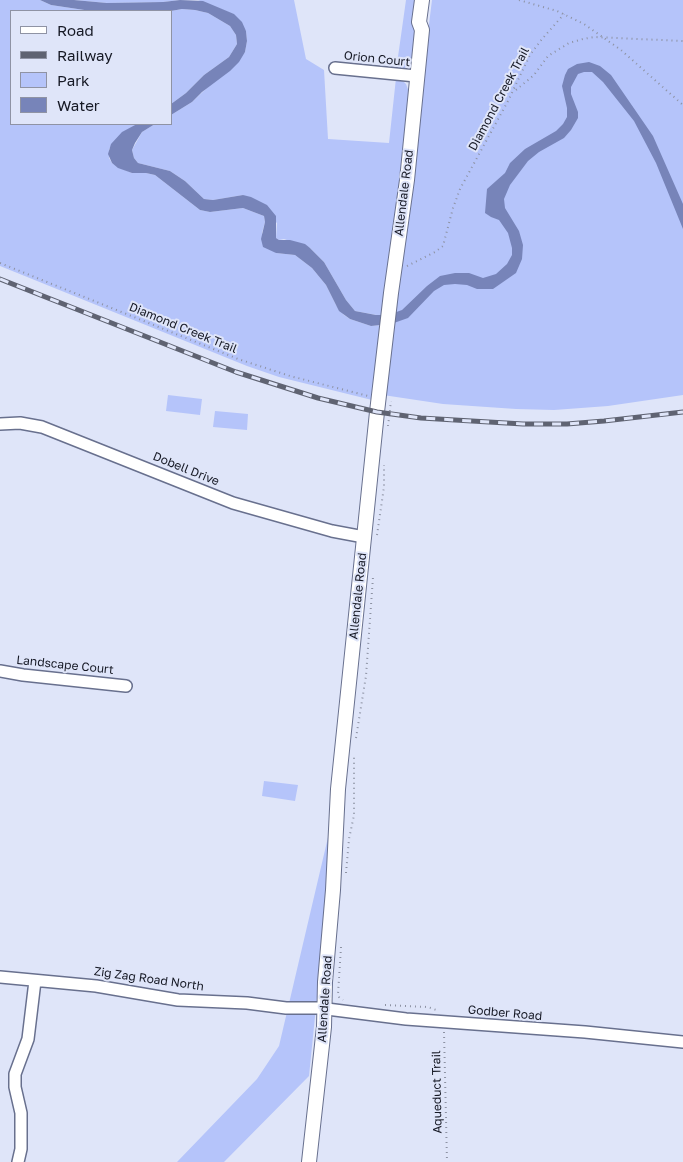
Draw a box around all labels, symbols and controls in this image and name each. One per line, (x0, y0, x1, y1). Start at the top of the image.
legend (10, 10, 172, 125)
text: Road (57, 21, 94, 39)
street label: Diamond Creek Trail (466, 45, 532, 153)
text: Railway (57, 46, 113, 64)
street label: Orion Court (343, 48, 411, 70)
text: Park (57, 71, 89, 89)
text: Water (57, 96, 100, 114)
street label: Allendale Road (392, 149, 416, 237)
street label: Diamond Creek Trail (127, 300, 239, 356)
street label: Dobell Drive (151, 449, 221, 489)
street label: Allendale Road (346, 552, 370, 640)
street label: Landscape Court (16, 653, 114, 677)
street label: Allendale Road (315, 955, 335, 1043)
street label: Zig Zag Road North (93, 964, 205, 994)
street label: Godber Road (467, 1003, 543, 1023)
street label: Aqueduct Trail (429, 1050, 445, 1134)

